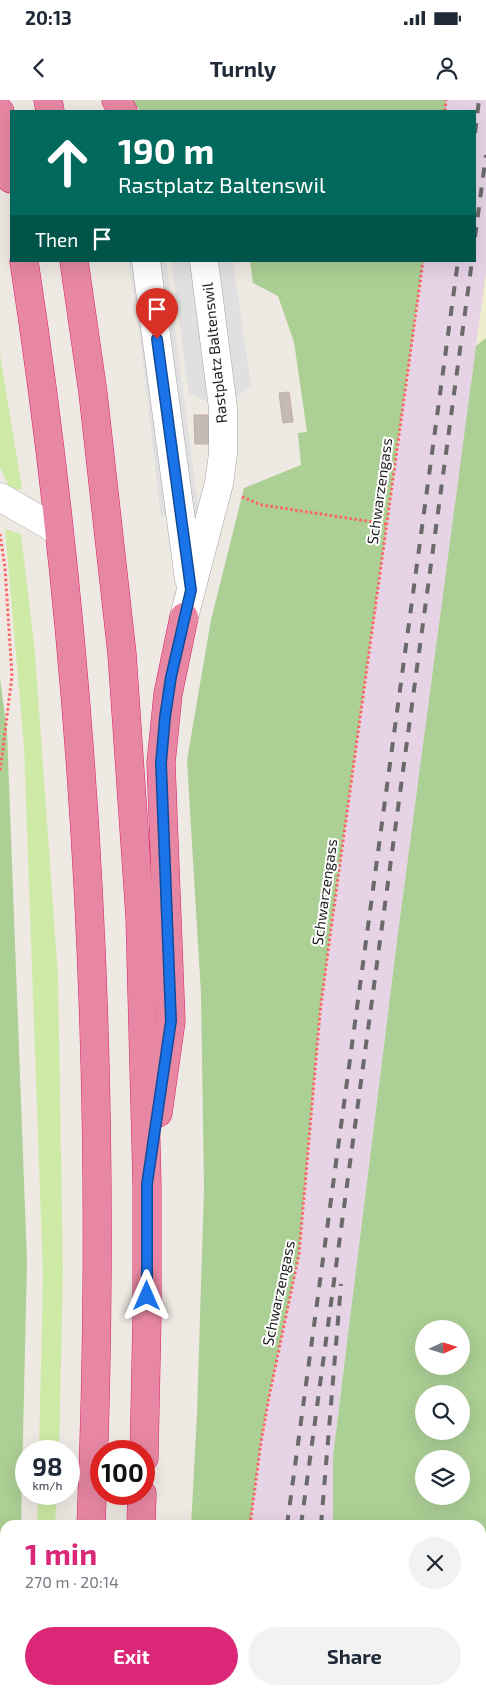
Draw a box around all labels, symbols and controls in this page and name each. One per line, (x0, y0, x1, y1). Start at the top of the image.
text: 20:13 (25, 6, 72, 29)
icon: back (25, 54, 53, 82)
icon: person (433, 54, 461, 82)
text: Turnly (210, 55, 276, 81)
text: 190 m (118, 129, 214, 171)
icon: ahead (35, 130, 100, 195)
text: Rastplatz Baltenswil (118, 171, 325, 197)
icon: arrive (88, 225, 116, 253)
text: Then (35, 228, 78, 251)
street label: Rastplatz Baltenswil (198, 281, 230, 424)
pin (136, 288, 178, 339)
icon: arrive (143, 295, 171, 323)
street label: Schwarzengass (363, 437, 395, 545)
street label: Schwarzengass (308, 838, 340, 946)
street label: Schwarzengass (258, 1239, 298, 1347)
position arrow (120, 1269, 172, 1321)
north arrow (415, 1320, 470, 1375)
map controls (415, 1320, 470, 1505)
button: search (415, 1385, 470, 1440)
speed limit sign: 100 (90, 1440, 155, 1505)
button: layers (415, 1450, 470, 1505)
text: 98 (32, 1451, 63, 1481)
text: km/h (33, 1478, 62, 1492)
text: 1 min (25, 1535, 97, 1571)
button: close (409, 1537, 461, 1589)
text: 270 m · 20:14 (25, 1572, 119, 1591)
button: Exit (25, 1627, 238, 1685)
button: Share (248, 1627, 461, 1685)

